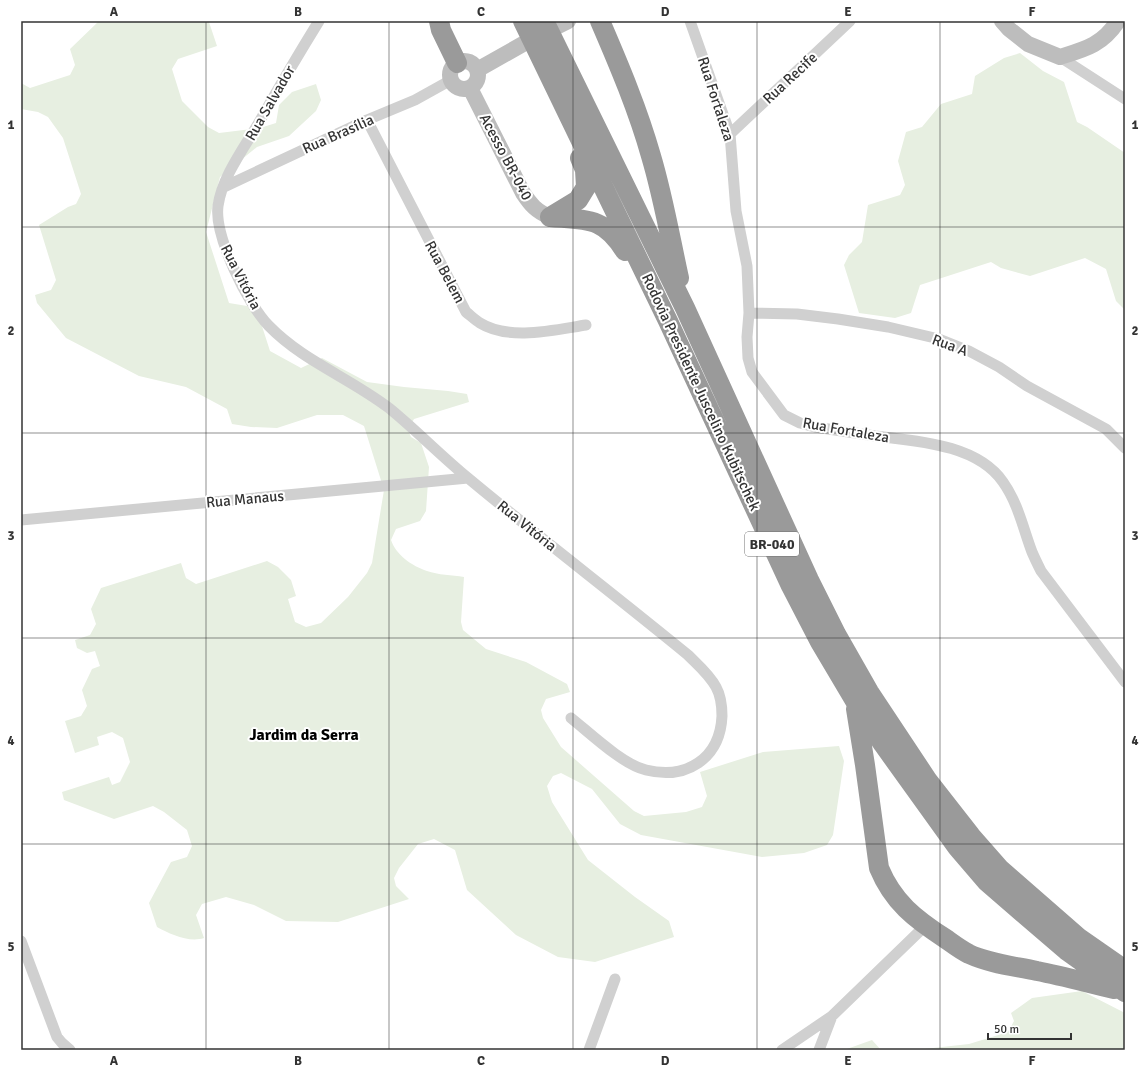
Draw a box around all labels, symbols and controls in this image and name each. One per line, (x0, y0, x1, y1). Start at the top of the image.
text: A (110, 4, 119, 20)
text: B (294, 4, 302, 20)
text: C (477, 4, 485, 20)
text: D (661, 4, 670, 20)
text: E (844, 4, 852, 20)
text: F (1029, 4, 1036, 20)
street label: Rua Recife (759, 48, 821, 108)
street label: Rua Fortaleza (694, 54, 738, 144)
street label: Rua Salvador (241, 62, 299, 144)
street label: Rua Brasília (299, 110, 377, 158)
street label: Acesso BR-040 (476, 111, 536, 203)
text: 1 (7, 117, 15, 133)
text: 1 (1131, 117, 1139, 133)
street label: Rua Belem (421, 238, 469, 306)
street label: Rua Vitória (217, 241, 265, 313)
street label: Rodovia Presidente Juscelino Kubitschek (638, 271, 764, 514)
text: 2 (7, 323, 15, 339)
text: 2 (1131, 323, 1139, 339)
street label: Rua A (930, 330, 970, 360)
street label: Rua Fortaleza (801, 414, 891, 446)
street label: Rua Manaus (205, 487, 285, 511)
street label: Rua Vitória (494, 497, 560, 555)
text: 3 (7, 528, 15, 544)
text: 3 (1131, 528, 1139, 544)
road number: BR-040 (745, 532, 799, 556)
district label: Jardim da Serra (249, 725, 359, 745)
text: 4 (7, 733, 15, 749)
text: 4 (1131, 733, 1139, 749)
text: 5 (7, 939, 15, 955)
text: 5 (1131, 939, 1139, 955)
scale bar (988, 1015, 1071, 1041)
text: 50 m (994, 1022, 1019, 1037)
text: A (110, 1053, 119, 1069)
text: B (294, 1053, 302, 1069)
text: C (477, 1053, 485, 1069)
text: D (661, 1053, 670, 1069)
text: E (844, 1053, 852, 1069)
text: F (1029, 1053, 1036, 1069)

